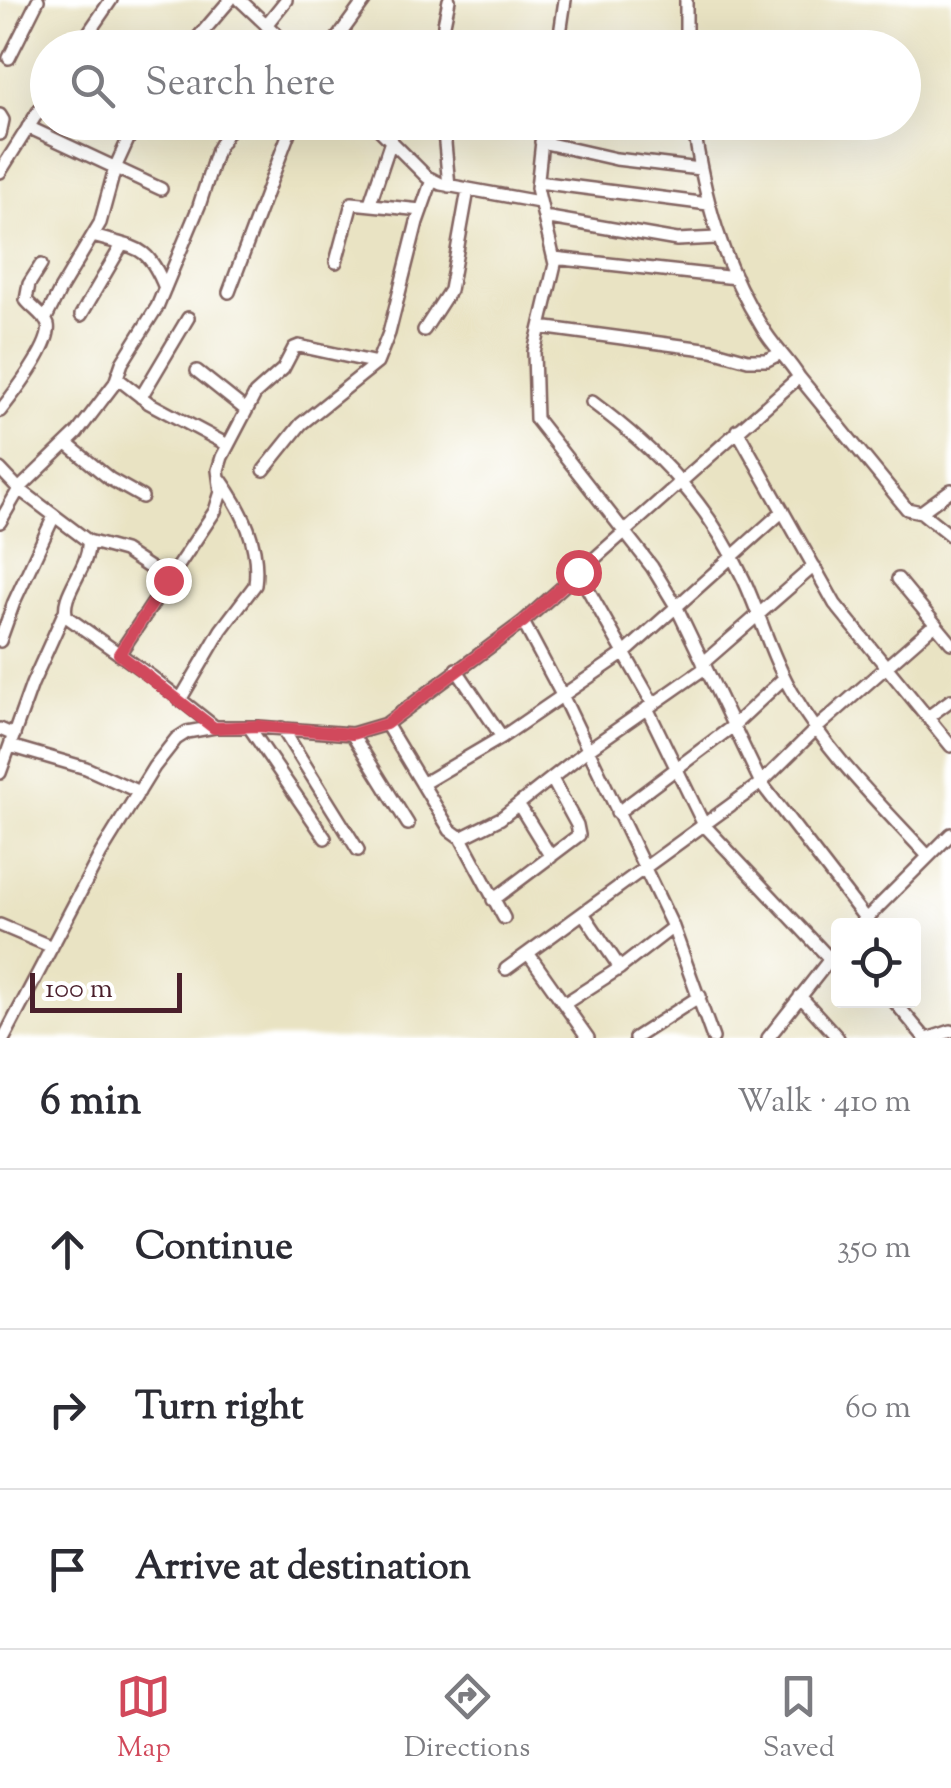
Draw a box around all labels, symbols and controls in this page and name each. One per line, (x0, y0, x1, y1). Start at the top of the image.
search box (30, 30, 921, 140)
icon: search (65, 58, 120, 113)
text: Search here (145, 58, 336, 112)
route start (556, 550, 602, 596)
route end (146, 558, 192, 604)
map controls (831, 918, 921, 1008)
button: locate (831, 918, 921, 1008)
scale bar (30, 968, 182, 1013)
text: 100 m (45, 970, 113, 1010)
text: 6 min (40, 1073, 141, 1133)
text: Walk · 410 m (737, 1080, 911, 1126)
icon: ahead (40, 1222, 95, 1277)
text: Continue (135, 1222, 293, 1276)
text: 350 m (837, 1226, 911, 1272)
icon: right (40, 1382, 95, 1437)
text: Turn right (135, 1382, 303, 1436)
text: 60 m (845, 1386, 911, 1432)
icon: arrive (40, 1542, 95, 1597)
text: Arrive at destination (135, 1542, 471, 1596)
tab: Map (116, 1669, 171, 1769)
tab: Directions (404, 1669, 530, 1769)
tab: Saved (763, 1669, 835, 1769)

